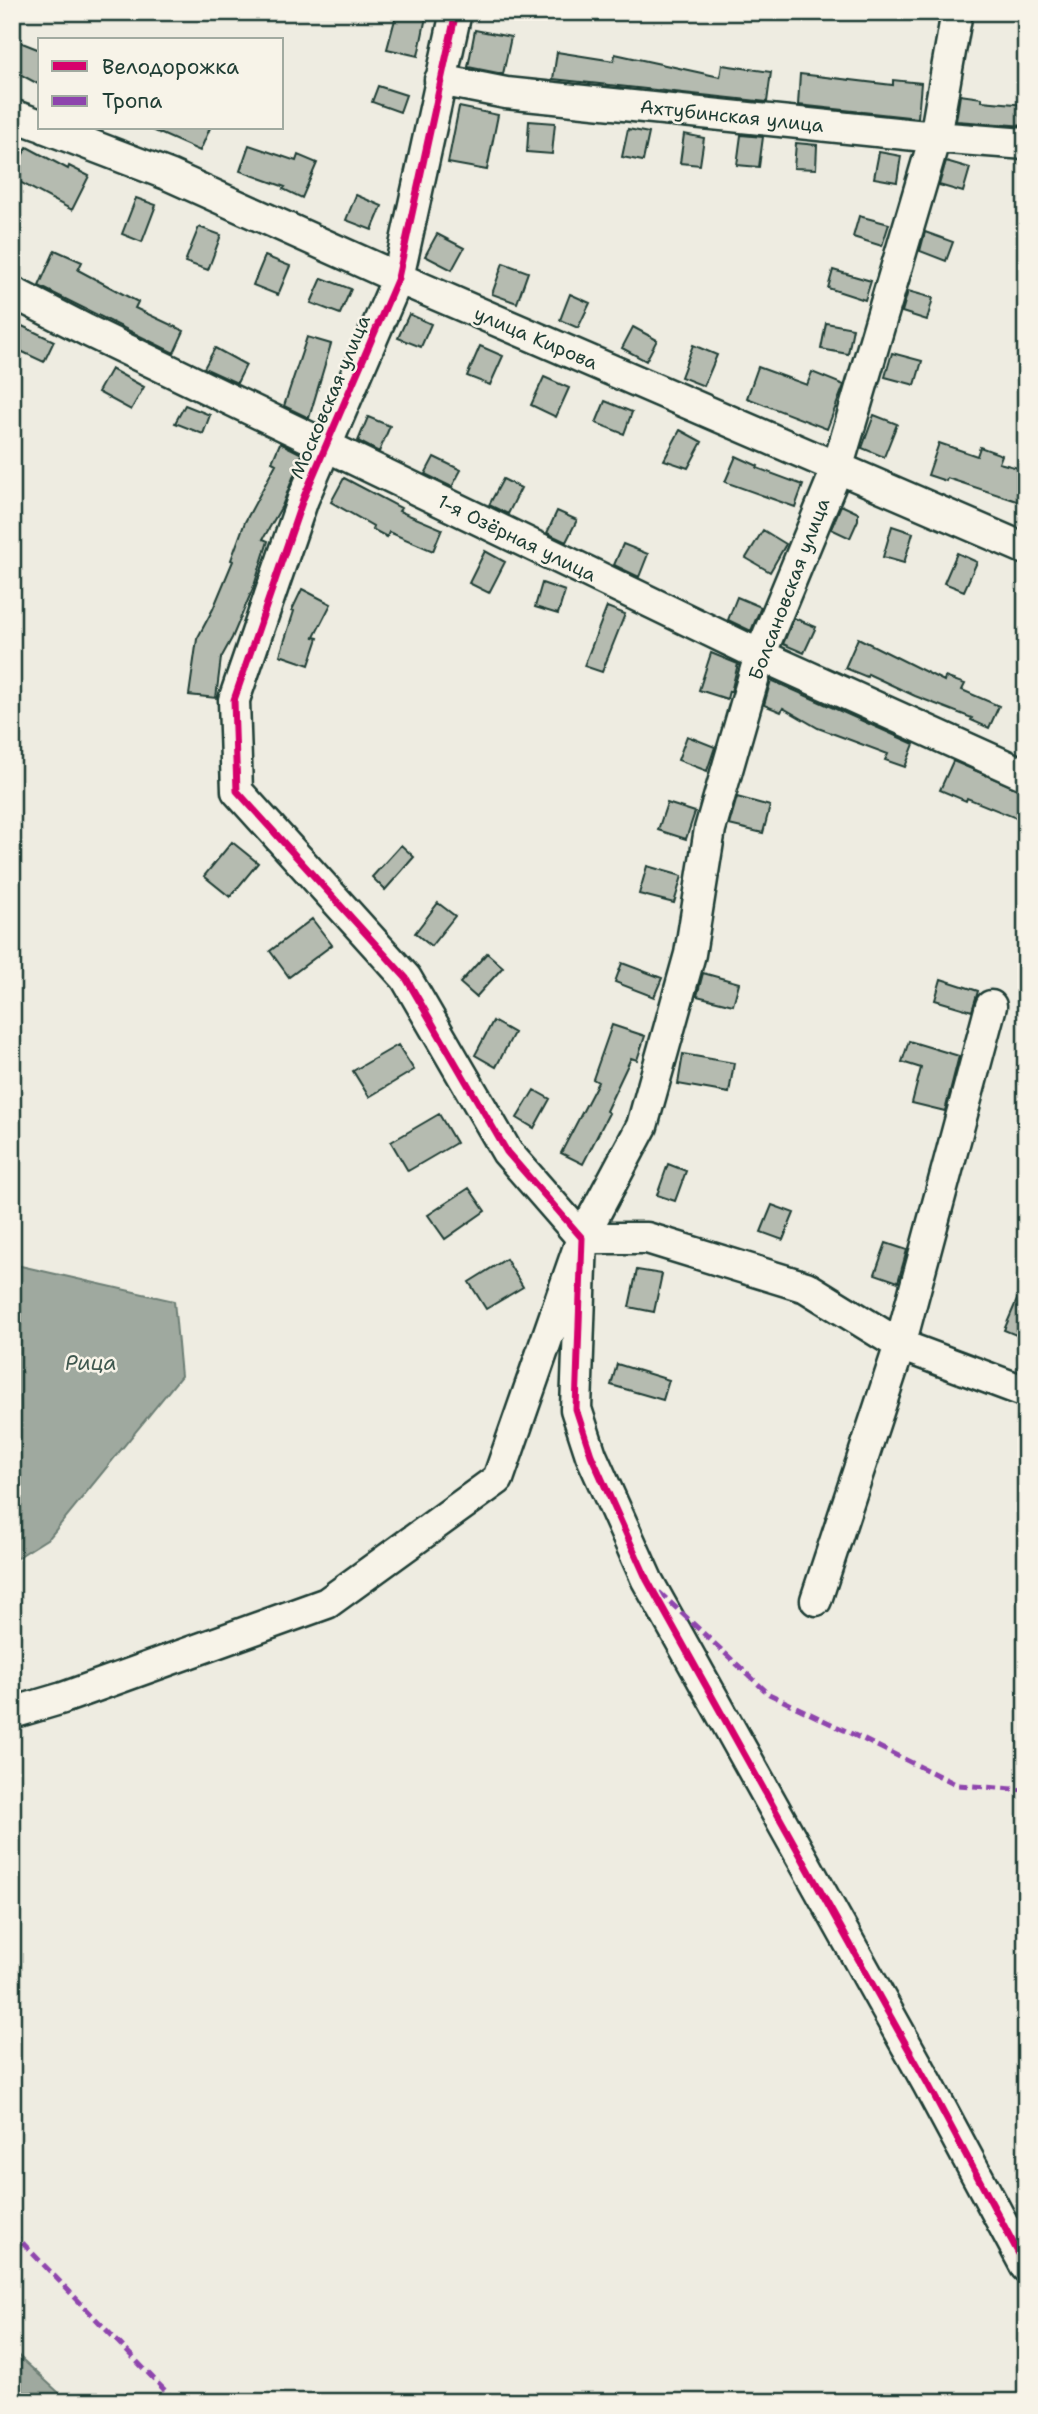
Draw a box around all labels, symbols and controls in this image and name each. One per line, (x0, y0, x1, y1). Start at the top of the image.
legend (38, 38, 284, 130)
text: Велодорожка (102, 53, 239, 81)
text: Тропа (102, 87, 162, 115)
street label: Ахтубинская улица (639, 94, 825, 138)
street label: улица Кирова (470, 301, 602, 375)
street label: Московская улица (284, 311, 376, 483)
street label: 1-я Озёрная улица (434, 489, 601, 587)
street label: Болсановская улица (743, 494, 835, 684)
water label: Рица (65, 1349, 117, 1377)

